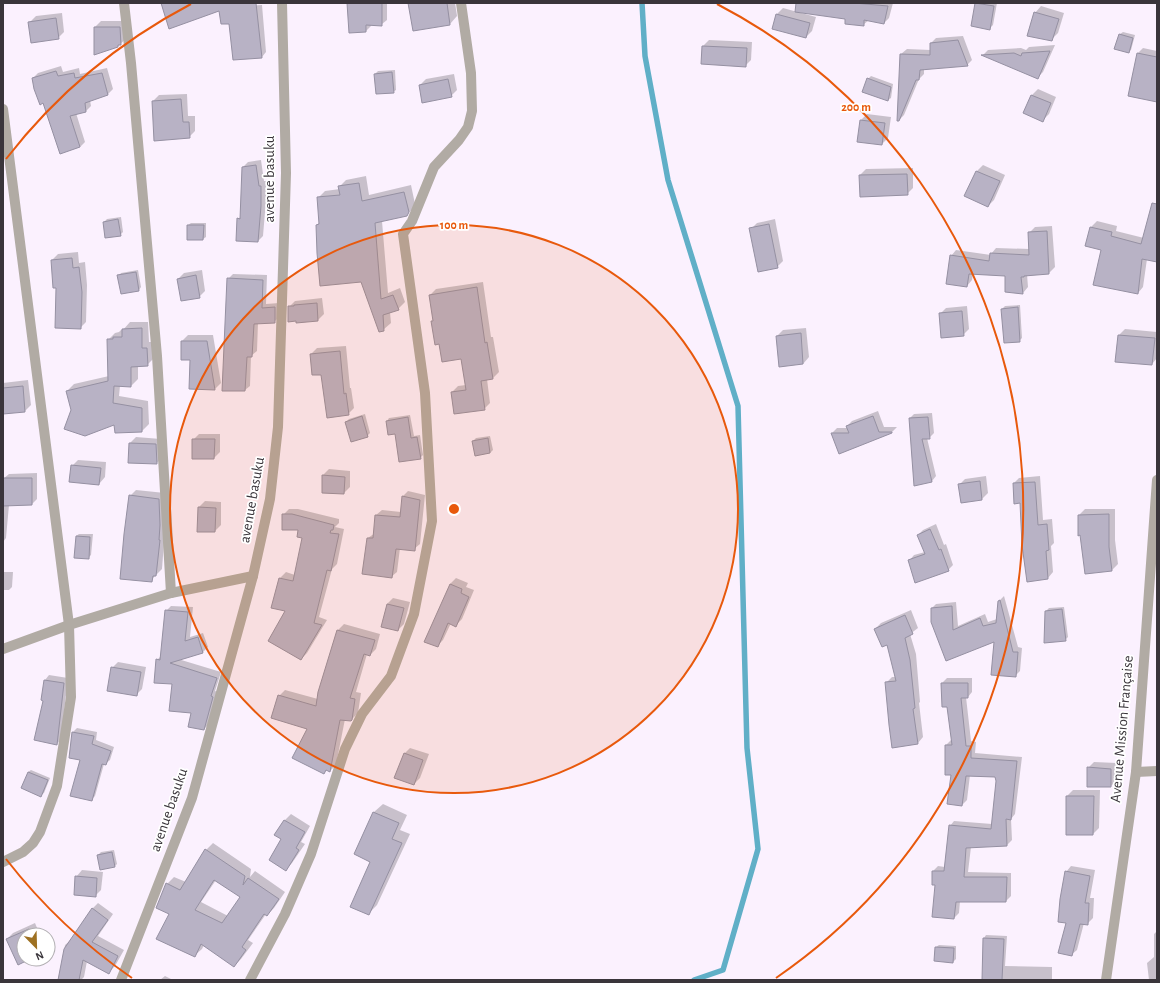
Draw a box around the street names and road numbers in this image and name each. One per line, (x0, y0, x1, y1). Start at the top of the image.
street label: avenue basuku (262, 135, 277, 222)
street label: avenue basuku (237, 456, 267, 544)
street label: Avenue Mission Française (1108, 655, 1136, 803)
street label: avenue basuku (148, 766, 190, 854)

